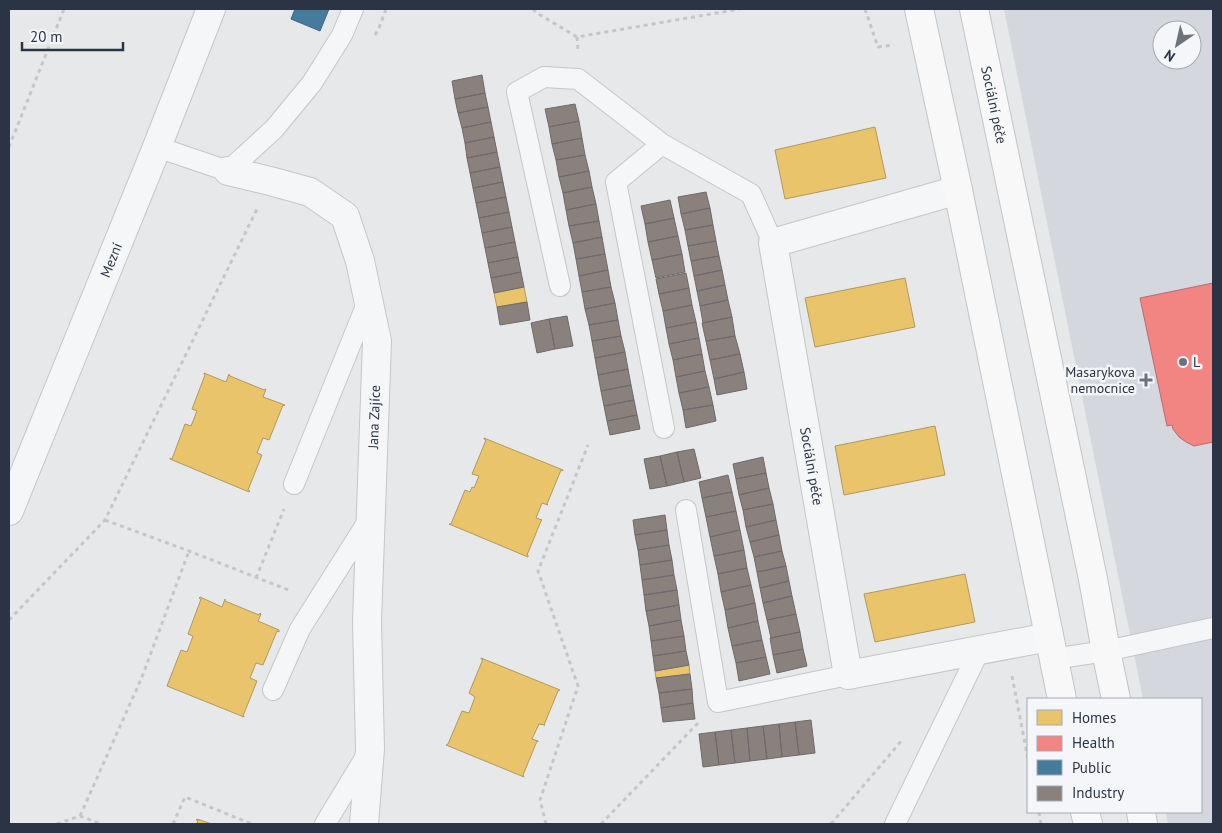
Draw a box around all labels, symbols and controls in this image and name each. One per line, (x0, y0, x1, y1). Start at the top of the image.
scale bar (22, 20, 124, 52)
north arrow (1152, 20, 1202, 70)
text: 20 m (30, 27, 63, 46)
text: N (1161, 46, 1179, 66)
street label: Sociální péče (977, 64, 1011, 145)
street label: Mezní (96, 240, 126, 280)
place label: L (1193, 353, 1200, 371)
marker: L (1177, 356, 1189, 368)
place label: Masarykova nemocnice (1065, 363, 1135, 397)
marker: Masarykova nemocnice (1139, 373, 1153, 387)
street label: Jana Zajíce (364, 385, 384, 450)
street label: Sociální péče (796, 426, 827, 507)
legend (1027, 698, 1202, 813)
text: Homes (1072, 708, 1116, 727)
text: Health (1072, 733, 1115, 752)
text: Public (1072, 758, 1111, 777)
text: Industry (1072, 783, 1124, 802)

